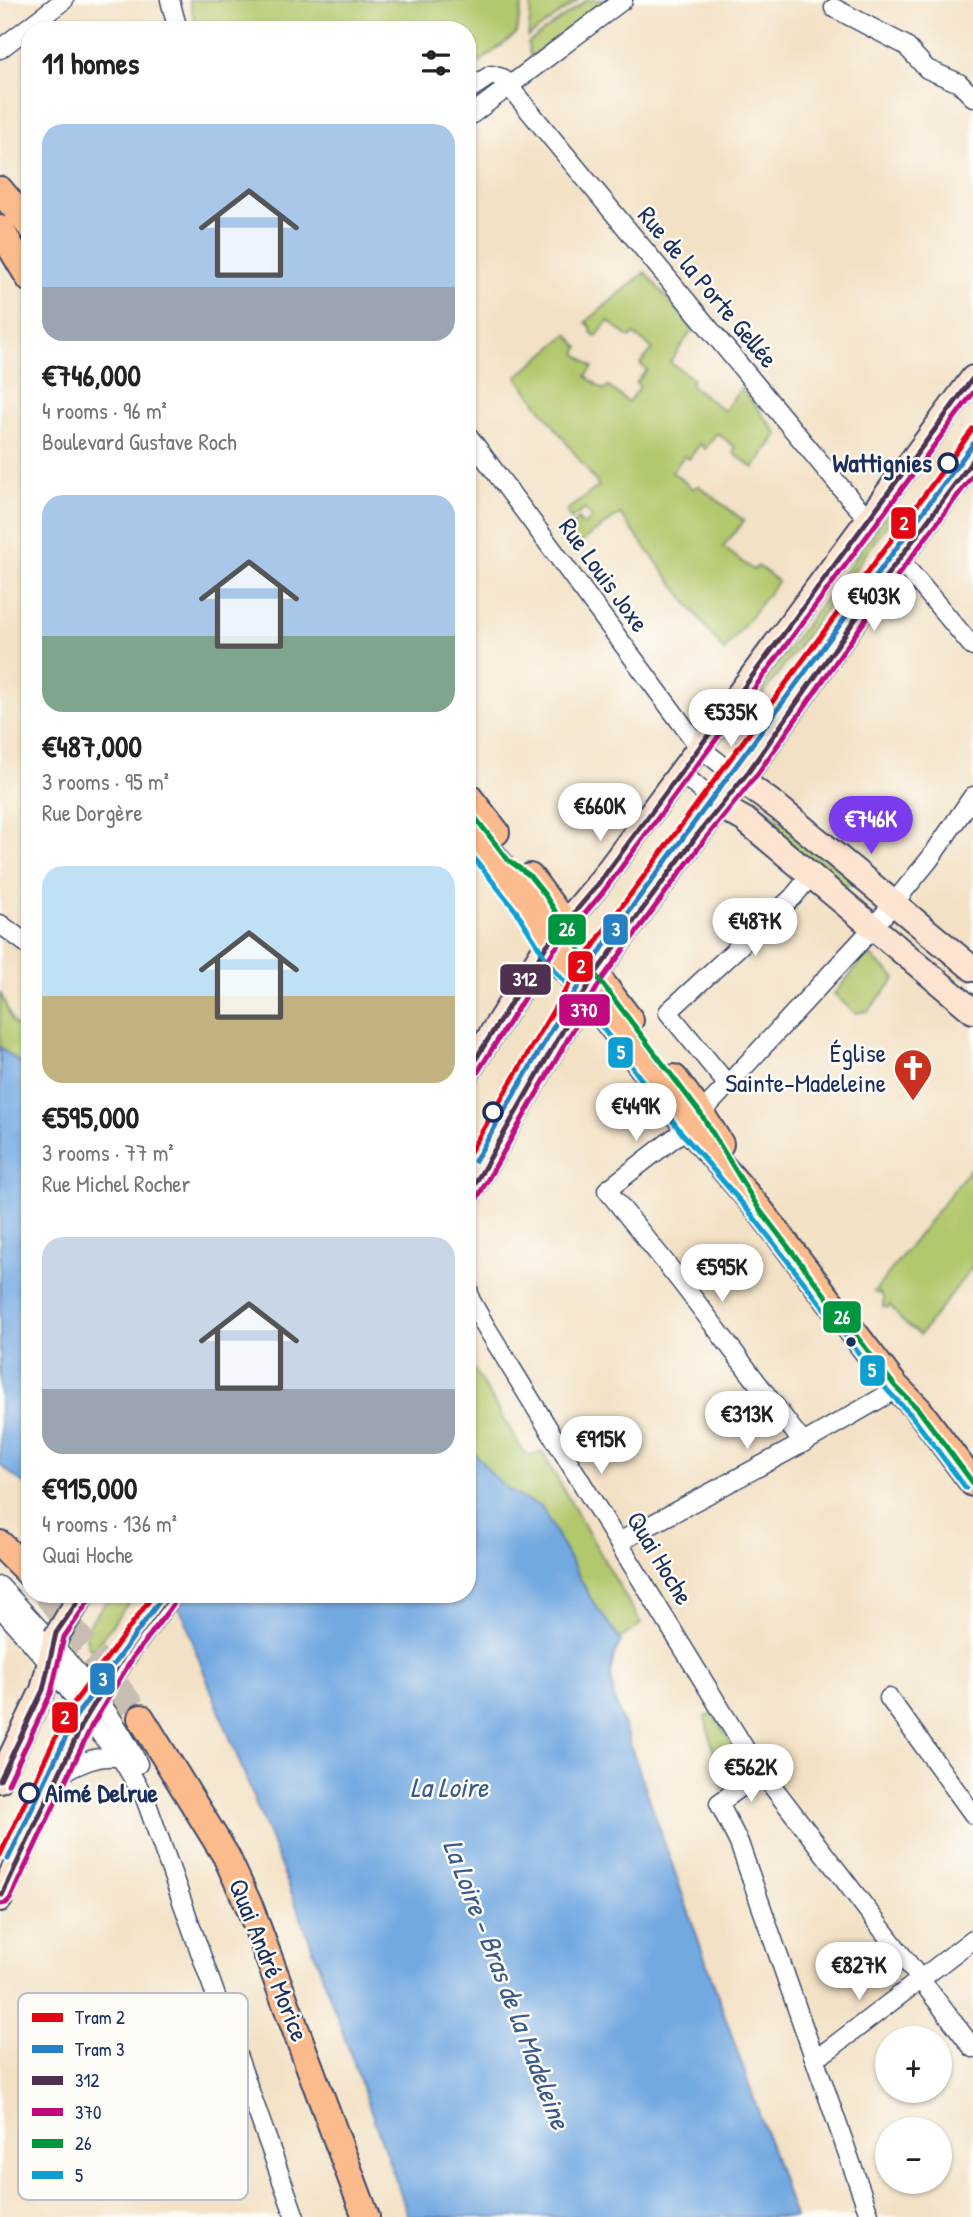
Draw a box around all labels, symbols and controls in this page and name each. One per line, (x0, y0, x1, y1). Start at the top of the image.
text: 11 homes (42, 43, 139, 83)
icon: filters (417, 44, 455, 82)
icon: home (186, 170, 312, 296)
street label: Rue de la Porte Gellée (630, 198, 786, 375)
text: €746,000 (42, 355, 141, 395)
text: 4 rooms · 96 m² (42, 395, 167, 426)
text: Boulevard Gustave Roch (42, 426, 237, 457)
place label: Wattignies (833, 445, 932, 481)
marker: Wattignies (938, 453, 958, 473)
line badge: 2 (890, 506, 917, 540)
text: 2 (900, 510, 909, 536)
street label: Rue Louis Joxe (551, 511, 658, 639)
icon: home (186, 541, 312, 667)
pin: €403K (825, 574, 923, 633)
text: €403K (848, 580, 900, 611)
pin: €535K (682, 690, 780, 749)
text: €535K (705, 696, 757, 727)
text: €487,000 (42, 726, 142, 766)
text: 3 rooms · 95 m² (42, 766, 169, 797)
pin: €660K (551, 784, 649, 843)
text: €660K (574, 790, 626, 821)
pin: €746K (822, 796, 920, 856)
text: Rue Dorgère (42, 797, 143, 828)
text: €746K (845, 803, 897, 834)
pin: €487K (706, 898, 804, 958)
text: €487K (728, 905, 782, 936)
icon: home (186, 912, 312, 1038)
line badge: 26 (547, 913, 587, 946)
line badge: 3 (602, 913, 629, 946)
text: 26 (559, 916, 576, 942)
text: 3 (612, 916, 621, 942)
line badge: 2 (567, 950, 594, 983)
text: 2 (577, 953, 586, 979)
line badge: 312 (499, 963, 552, 996)
text: 312 (513, 966, 537, 992)
line badge: 370 (558, 993, 611, 1027)
text: 370 (571, 997, 598, 1023)
place label: Église Sainte-Madeleine (725, 1035, 886, 1100)
line badge: 5 (607, 1036, 634, 1069)
text: 5 (617, 1039, 626, 1065)
church icon: Église Sainte-Madeleine (892, 1047, 934, 1102)
pin: €449K (587, 1084, 685, 1143)
text: €449K (612, 1090, 660, 1121)
text: €595,000 (42, 1097, 139, 1137)
unlabelled marker (483, 1102, 503, 1122)
text: 3 rooms · 77 m² (42, 1137, 174, 1168)
text: Rue Michel Rocher (42, 1168, 190, 1199)
pin: €595K (673, 1244, 771, 1304)
text: €595K (697, 1251, 748, 1282)
icon: home (186, 1283, 312, 1409)
line badge: 26 (822, 1300, 862, 1334)
text: 26 (834, 1304, 851, 1330)
unlabelled marker (844, 1335, 858, 1349)
line badge: 5 (859, 1354, 886, 1387)
text: 5 (868, 1357, 877, 1383)
pin: €313K (698, 1392, 796, 1451)
text: €313K (721, 1398, 773, 1429)
pin: €915K (552, 1416, 650, 1476)
text: €915K (576, 1423, 626, 1454)
text: €915,000 (42, 1468, 137, 1508)
street label: Quai Hoche (619, 1504, 702, 1611)
text: 4 rooms · 136 m² (42, 1508, 177, 1539)
text: Quai Hoche (42, 1539, 134, 1570)
line badge: 3 (89, 1662, 116, 1696)
text: 3 (99, 1666, 108, 1692)
line badge: 2 (51, 1701, 79, 1734)
text: 2 (61, 1704, 70, 1730)
pin: €562K (702, 1744, 800, 1804)
text: €562K (725, 1751, 777, 1782)
water label: La Loire (410, 1768, 490, 1806)
place label: Aimé Delrue (45, 1775, 159, 1810)
marker: Aimé Delrue (19, 1783, 39, 1803)
water label: La Loire - Bras de la Madeleine (434, 1834, 580, 2136)
street label: Quai André Morice (221, 1873, 318, 2046)
pin: €827K (810, 1942, 908, 2002)
text: €827K (831, 1949, 887, 1980)
legend (18, 1993, 248, 2200)
text: Tram 2 (75, 2004, 125, 2030)
map controls (875, 2026, 952, 2194)
button: + (875, 2026, 952, 2103)
text: Tram 3 (75, 2036, 124, 2062)
text: 312 (75, 2067, 99, 2093)
text: 370 (75, 2099, 101, 2125)
button: − (875, 2117, 952, 2194)
text: 26 (75, 2130, 91, 2156)
text: 5 (75, 2162, 83, 2188)

